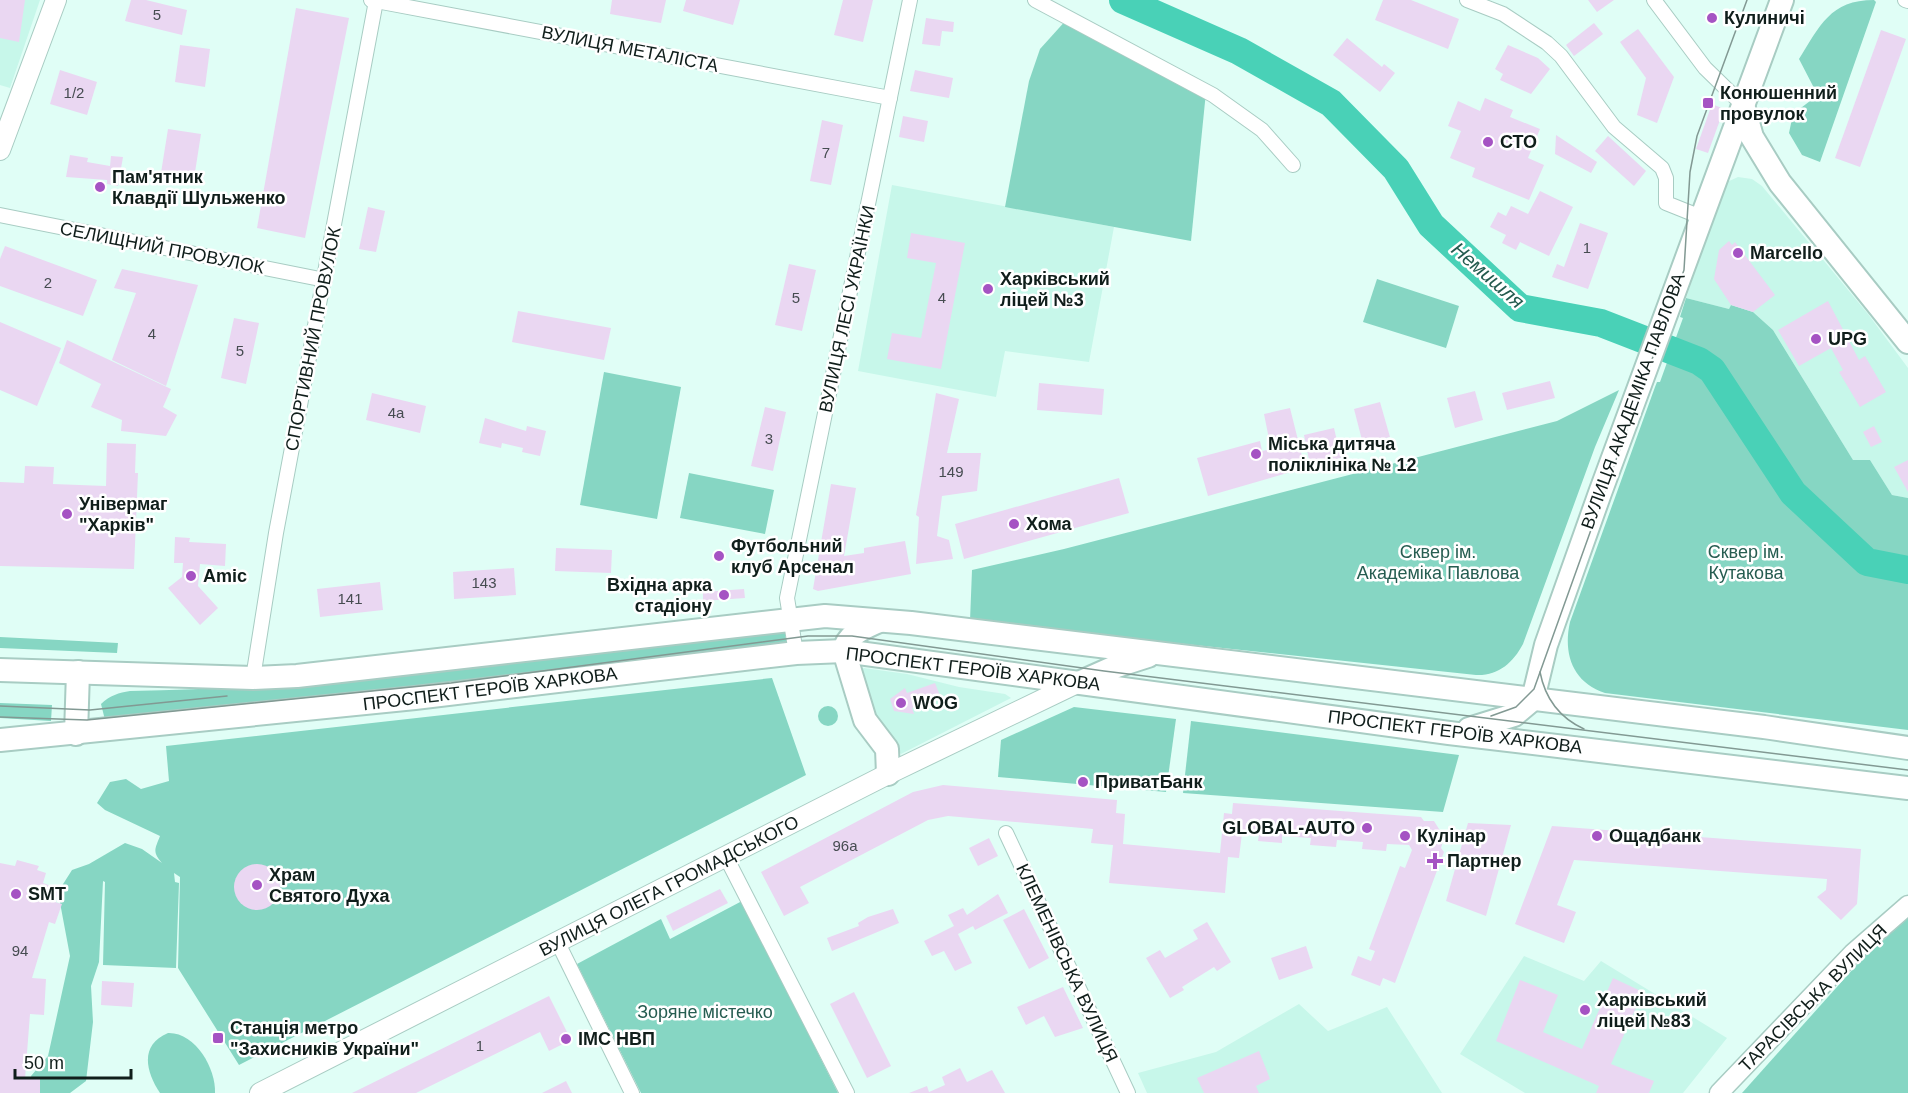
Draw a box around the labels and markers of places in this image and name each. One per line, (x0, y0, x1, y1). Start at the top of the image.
place label: Кулиничі (1724, 8, 1805, 28)
marker: Кулиничі (1705, 11, 1719, 25)
place label: Конюшенний провулок (1720, 83, 1837, 124)
marker: Конюшенний провулок (1701, 96, 1715, 110)
place label: СТО (1500, 132, 1537, 152)
marker: СТО (1481, 135, 1495, 149)
place label: Пам'ятник Клавдії Шульженко (112, 167, 286, 208)
marker: Пам'ятник Клавдії Шульженко (93, 180, 107, 194)
place label: Marcello (1750, 243, 1823, 263)
marker: Marcello (1731, 246, 1745, 260)
place label: Харківський ліцей №3 (1000, 269, 1110, 310)
marker: Харківський ліцей №3 (981, 282, 995, 296)
place label: UPG (1828, 329, 1867, 349)
marker: UPG (1809, 332, 1823, 346)
place label: Міська дитяча поліклініка № 12 (1268, 434, 1417, 475)
marker: Міська дитяча поліклініка № 12 (1249, 447, 1263, 461)
place label: Універмаг "Харків" (79, 494, 168, 535)
marker: Універмаг "Харків" (60, 507, 74, 521)
place label: Хома (1026, 514, 1073, 534)
marker: Хома (1007, 517, 1021, 531)
place label: Футбольний клуб Арсенал (731, 536, 854, 577)
marker: Футбольний клуб Арсенал (712, 549, 726, 563)
place label: Amic (203, 566, 247, 586)
marker: Amic (184, 569, 198, 583)
place label: Вхідна арка стадіону (607, 575, 713, 616)
marker: Вхідна арка стадіону (717, 588, 731, 602)
place label: WOG (913, 693, 958, 713)
marker: WOG (894, 696, 908, 710)
place label: ПриватБанк (1095, 772, 1203, 792)
marker: ПриватБанк (1076, 775, 1090, 789)
place label: GLOBAL-AUTO (1222, 818, 1355, 838)
marker: GLOBAL-AUTO (1360, 821, 1374, 835)
place label: Кулінар (1417, 826, 1486, 846)
place label: Ощадбанк (1609, 826, 1702, 846)
marker: Кулінар (1398, 829, 1412, 843)
marker: Ощадбанк (1590, 829, 1604, 843)
place label: Партнер (1447, 851, 1521, 871)
marker: Партнер (1428, 854, 1442, 868)
place label: Храм Святого Духа (269, 865, 390, 906)
marker: Храм Святого Духа (250, 878, 264, 892)
place label: SMT (28, 884, 66, 904)
marker: SMT (9, 887, 23, 901)
place label: Харківський ліцей №83 (1597, 990, 1707, 1031)
marker: Харківський ліцей №83 (1578, 1003, 1592, 1017)
place label: Станція метро "Захисникiв України" (230, 1018, 419, 1059)
place label: ІМС НВП (578, 1029, 655, 1049)
marker: Станція метро "Захисникiв України" (211, 1031, 225, 1045)
marker: ІМС НВП (559, 1032, 573, 1046)

